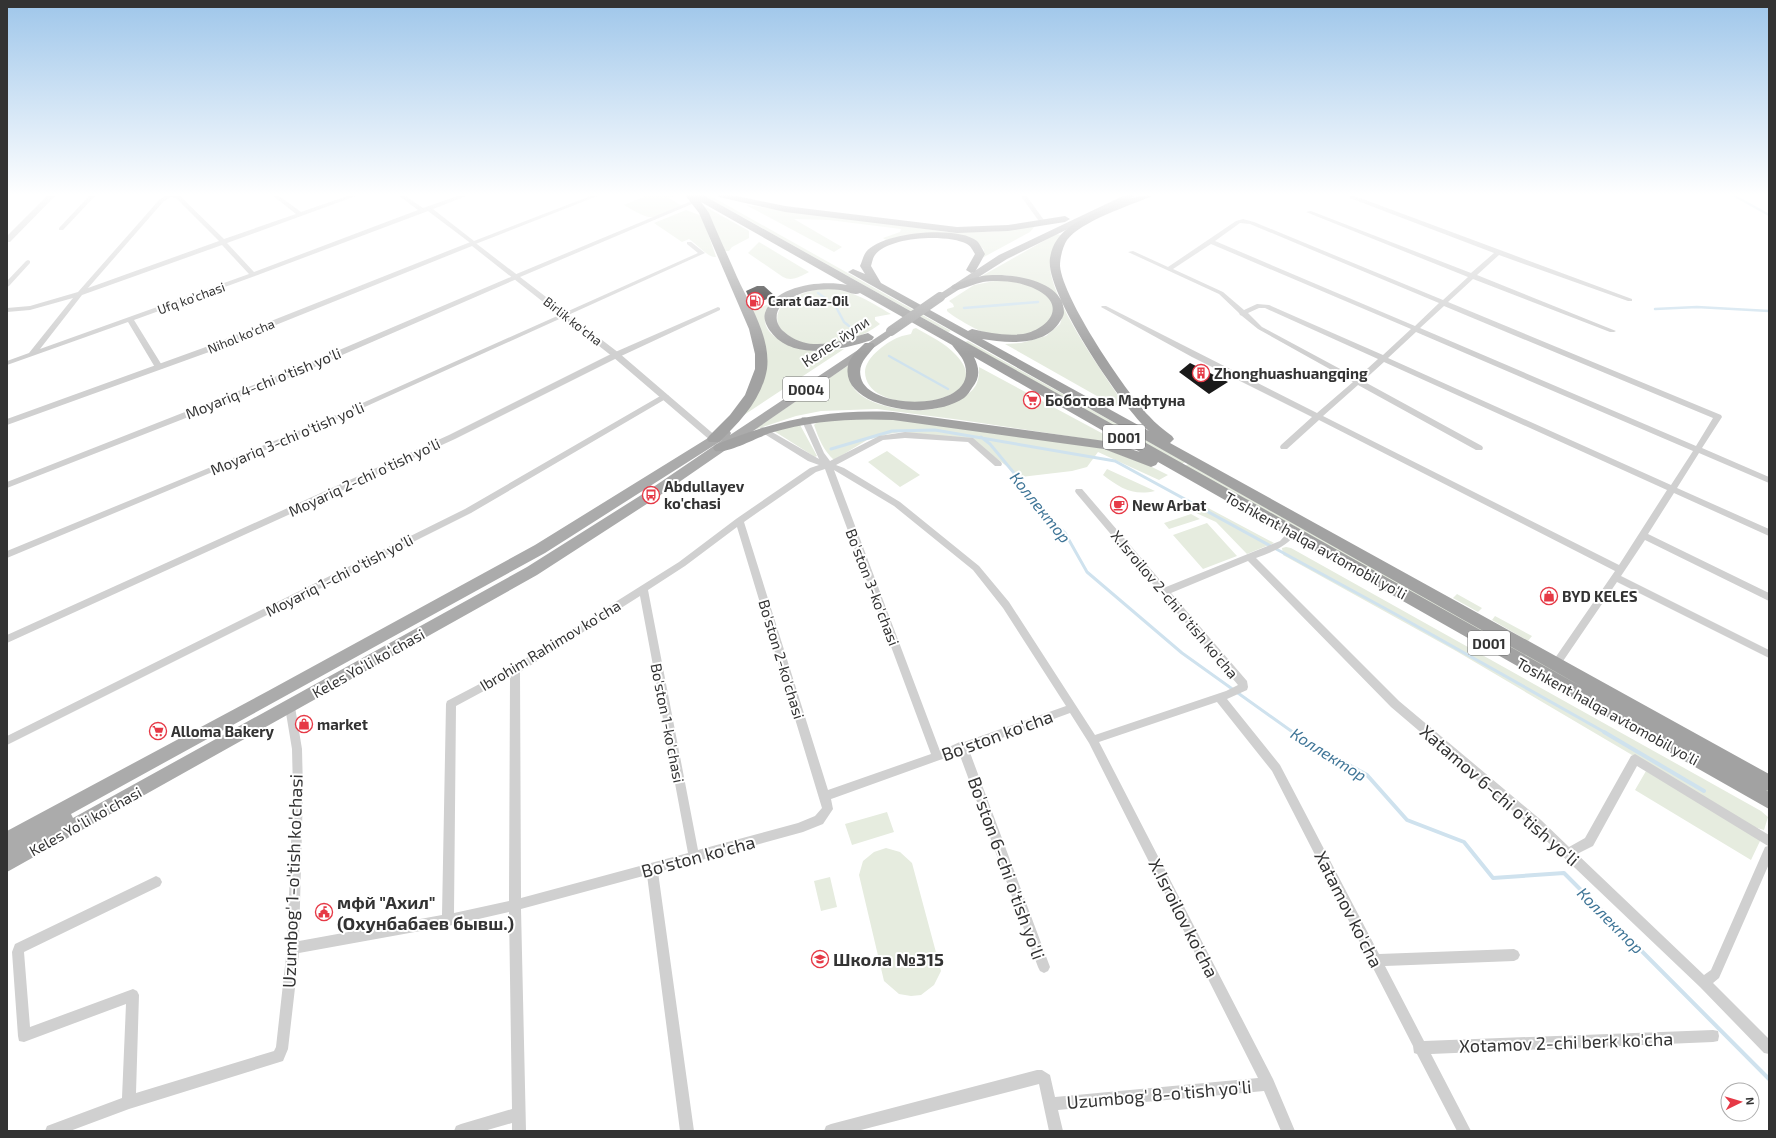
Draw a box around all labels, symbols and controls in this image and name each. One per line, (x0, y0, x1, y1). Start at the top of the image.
street label: Ufq ko'chasi (155, 278, 227, 318)
fuel station icon: Carat Gaz-Oil (745, 291, 765, 311)
street label: Birlik ko'cha (540, 293, 606, 349)
place label: Carat Gaz-Oil (768, 293, 850, 309)
street label: Келес йули (798, 312, 873, 371)
street label: Nihol ko'cha (205, 315, 277, 357)
street label: Moyariq 4-chi o'tish yo'li (183, 344, 343, 422)
building icon: Zhonghuashuangqing (1191, 363, 1211, 383)
place label: Zhonghuashuangqing (1214, 364, 1368, 382)
road number: D004 (783, 377, 829, 401)
supermarket icon: Боботова Мафтуна (1022, 390, 1042, 410)
place label: Боботова Мафтуна (1045, 391, 1185, 409)
street label: Moyariq 3-chi o'tish yo'li (208, 397, 366, 479)
road number: D001 (1103, 425, 1145, 449)
street label: Moyariq 2-chi o'tish yo'li (285, 434, 443, 520)
water label: Коллектор (1007, 468, 1075, 546)
place label: Abdullayev ko'chasi (664, 477, 745, 512)
bus stop icon: Abdullayev ko'chasi (641, 485, 661, 505)
street label: Toshkent halqa avtomobil yo'li (1222, 487, 1410, 603)
cafe icon: New Arbat (1109, 495, 1129, 515)
place label: New Arbat (1132, 496, 1206, 514)
street label: Bo'ston 3-ko'chasi (842, 526, 904, 648)
street label: X.Isroilov 2-chi o'tish ko'cha (1108, 526, 1242, 682)
street label: Moyariq 1-chi o'tish yo'li (262, 530, 416, 620)
shop icon: BYD KELES (1539, 586, 1559, 606)
place label: BYD KELES (1562, 587, 1638, 605)
street label: Ibrohim Rahimov ko'cha (476, 596, 624, 694)
street label: Bo'ston 2-ko'chasi (755, 597, 809, 721)
street label: Keles Yoʻli koʻchasi (309, 625, 427, 701)
road number: D001 (1468, 631, 1510, 655)
street label: Toshkent halqa avtomobil yo'li (1514, 653, 1702, 769)
street label: Bo'ston 1-ko'chasi (648, 662, 688, 784)
street label: Bo'ston ko'cha (938, 705, 1056, 765)
shop icon: market (294, 714, 314, 734)
place label: market (317, 715, 368, 733)
street label: Xatamov 6-chi o'tish yo'li (1416, 720, 1584, 870)
supermarket icon: Alloma Bakery (148, 721, 168, 741)
place label: Alloma Bakery (171, 722, 275, 741)
water label: Коллектор (1288, 723, 1370, 785)
street label: Uzumbog' 1-o'tish ko'chasi (277, 774, 307, 988)
street label: Bo'ston 6-chi o'tish yo'li (964, 774, 1050, 962)
street label: Keles Yoʻli koʻchasi (26, 783, 144, 859)
street label: Bo'ston ko'cha (639, 830, 757, 882)
street label: Xatamov ko'cha (1310, 847, 1388, 971)
street label: X.Isroilov ko'cha (1145, 855, 1223, 981)
water label: Коллектор (1574, 883, 1648, 957)
place label: мфй "Ахил" (Охунбабаев бывш.) (337, 891, 514, 934)
public building icon: мфй "Ахил" (Охунбабаев бывш.) (314, 902, 334, 922)
place label: Школа №315 (833, 948, 944, 970)
school or university icon: Школа №315 (810, 949, 830, 969)
street label: Xotamov 2-chi berk ko'cha (1459, 1027, 1673, 1057)
street label: Uzumbog' 8-o'tish yo'li (1066, 1075, 1252, 1113)
north arrow (1720, 1082, 1760, 1122)
text: N (1744, 1097, 1757, 1106)

